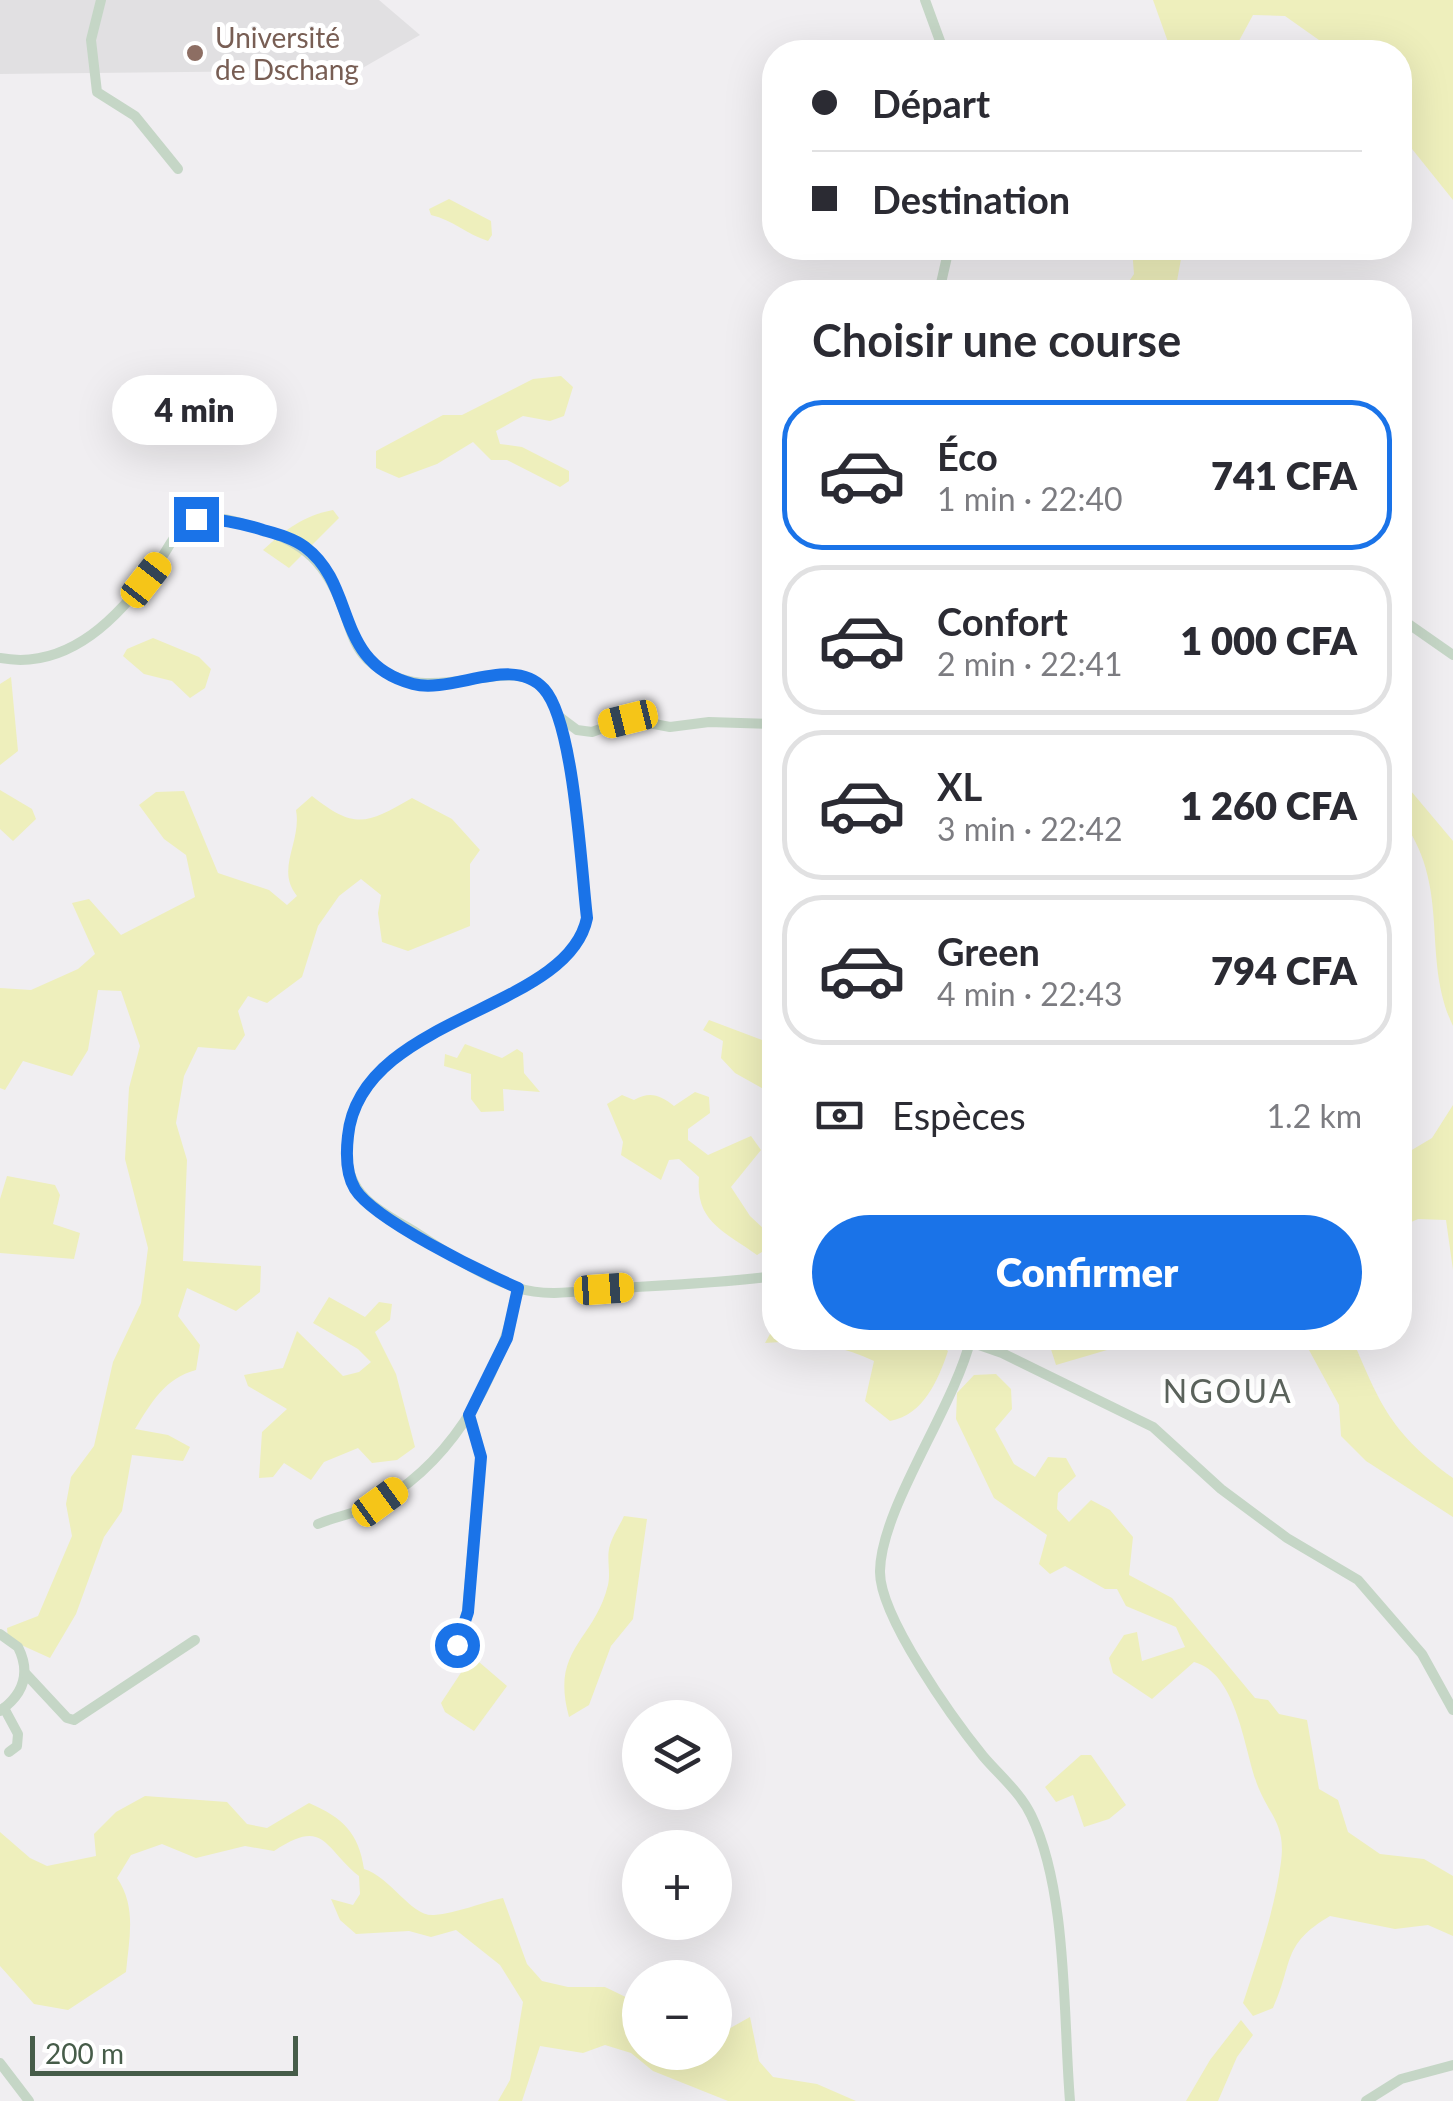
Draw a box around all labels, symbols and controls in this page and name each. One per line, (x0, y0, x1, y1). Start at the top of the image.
place label: Université de Dschang (215, 20, 359, 86)
marker: Université de Dschang (184, 42, 206, 64)
text: Départ (872, 80, 990, 126)
text: Destination (872, 176, 1070, 222)
text: Choisir une course (812, 313, 1181, 367)
callout: 4 min (114, 374, 278, 444)
text: 4 min (155, 390, 234, 429)
icon: car (817, 430, 907, 520)
text: Éco (937, 433, 998, 479)
text: 741 CFA (1211, 452, 1357, 498)
text: 1 min · 22:40 (937, 479, 1123, 518)
route end (174, 497, 219, 542)
car (116, 547, 176, 613)
icon: car (817, 595, 907, 685)
text: Confort (937, 598, 1068, 644)
text: 1 000 CFA (1180, 617, 1357, 663)
text: 2 min · 22:41 (937, 644, 1123, 683)
car (595, 697, 661, 741)
icon: car (817, 760, 907, 850)
text: XL (937, 763, 982, 809)
text: 1 260 CFA (1180, 782, 1357, 828)
text: 3 min · 22:42 (937, 809, 1123, 848)
icon: car (817, 925, 907, 1015)
text: Green (937, 928, 1040, 974)
text: 794 CFA (1211, 947, 1357, 993)
text: 4 min · 22:43 (937, 974, 1123, 1013)
icon: cash (812, 1088, 867, 1143)
text: Espèces (892, 1092, 1026, 1138)
text: 1.2 km (1267, 1096, 1362, 1135)
button: Confirmer (812, 1215, 1362, 1330)
car (573, 1272, 635, 1306)
district label: NGOUA (1163, 1371, 1293, 1410)
car (347, 1472, 413, 1532)
route start (435, 1623, 480, 1668)
map controls (622, 1700, 732, 2070)
button: layers (622, 1700, 732, 1810)
button: + (622, 1830, 732, 1940)
button: − (622, 1960, 732, 2070)
scale bar (30, 2031, 298, 2076)
text: 200 m (45, 2036, 124, 2070)

